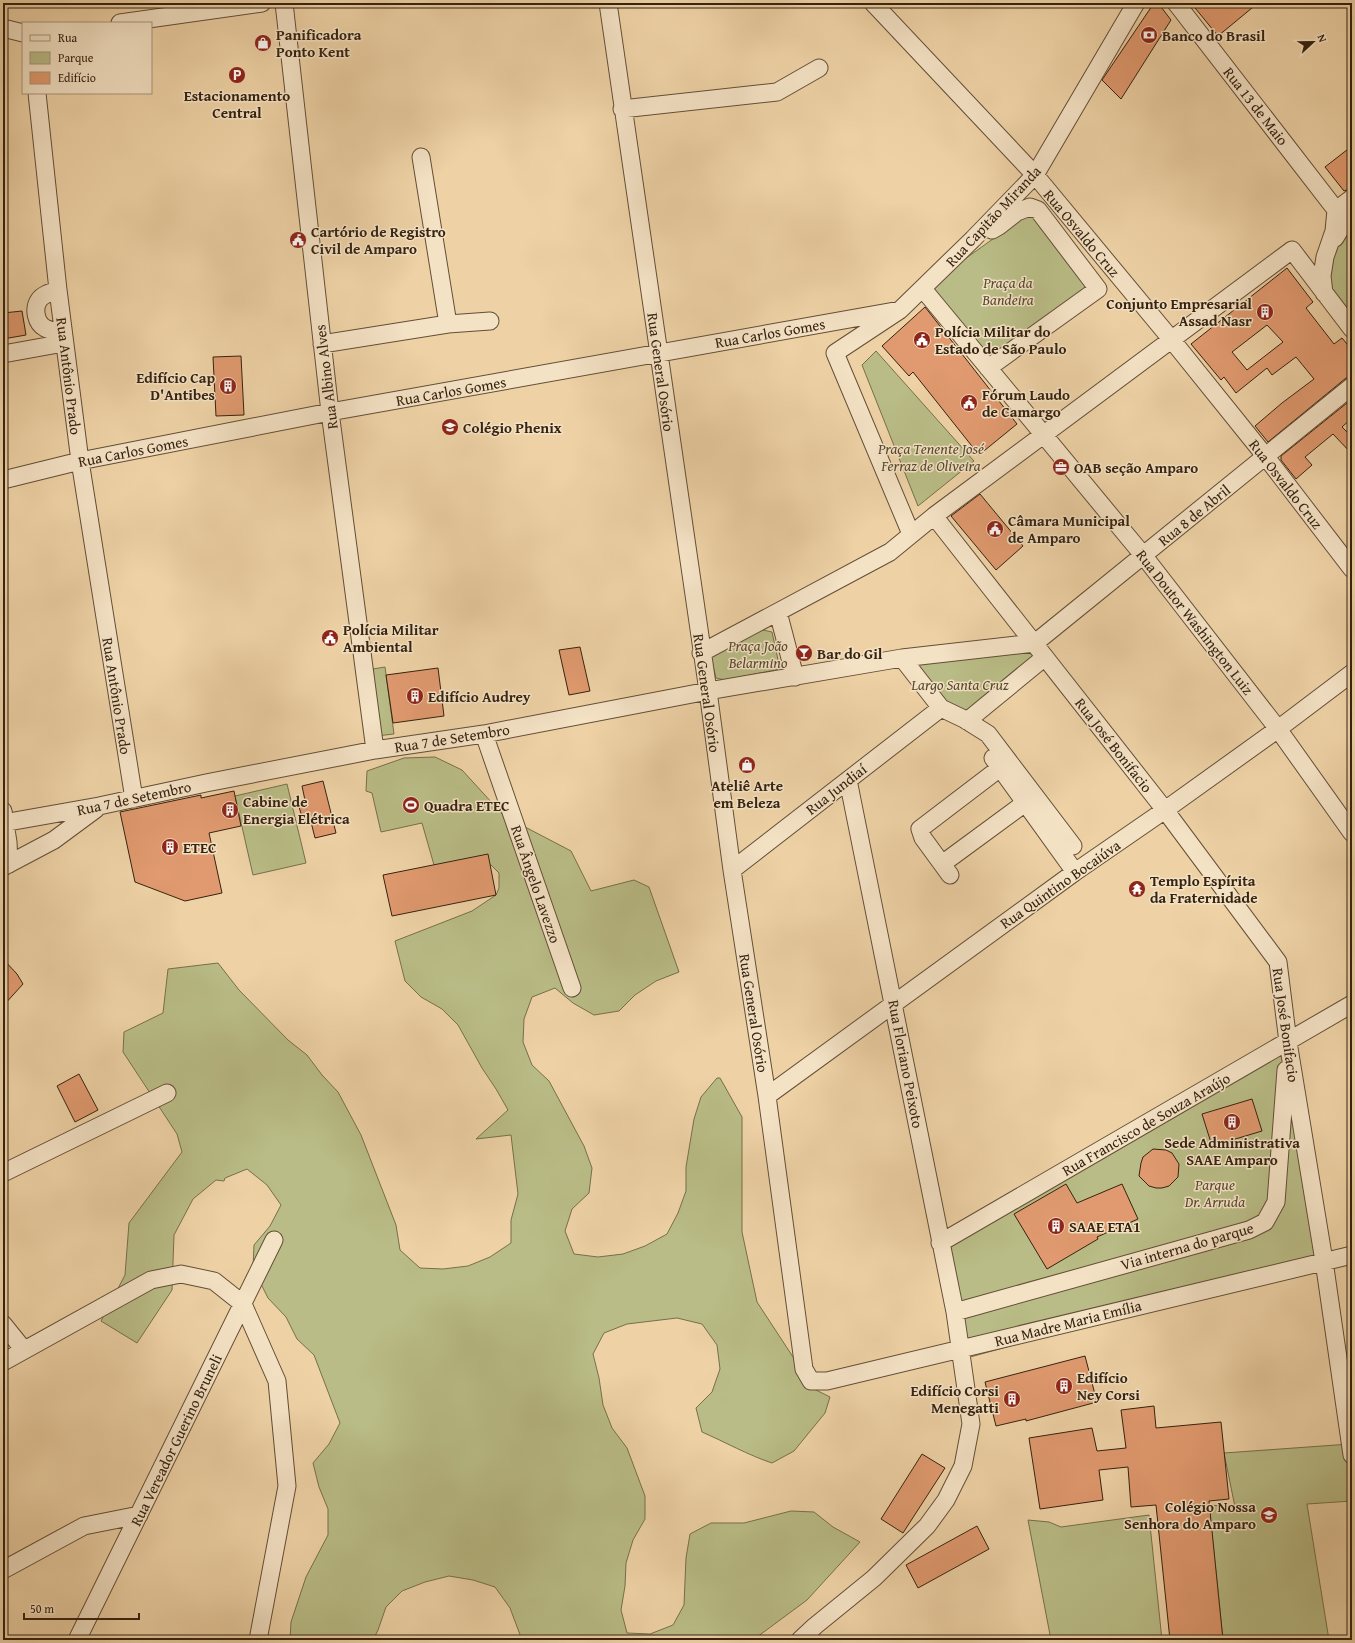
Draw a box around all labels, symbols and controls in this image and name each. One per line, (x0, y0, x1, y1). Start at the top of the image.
legend (22, 22, 152, 94)
north arrow (1293, 22, 1333, 62)
place label: Panificadora Ponto Kent (276, 24, 362, 62)
bank icon: Banco do Brasil (1139, 25, 1159, 45)
place label: Banco do Brasil (1162, 25, 1266, 46)
text: Rua (58, 29, 77, 46)
text: N (1313, 32, 1331, 45)
shop icon: Panificadora Ponto Kent (253, 33, 273, 53)
text: Parque (58, 49, 94, 66)
street label: Rua 13 de Maio (1219, 62, 1294, 150)
parking icon: Estacionamento Central (227, 65, 247, 85)
text: Edifício (58, 69, 96, 86)
place label: Estacionamento Central (184, 85, 290, 123)
street label: Rua Capitão Miranda (941, 161, 1045, 271)
street label: Rua Osvaldo Cruz (1039, 185, 1125, 282)
place label: Cartório de Registro Civil de Amparo (311, 221, 446, 259)
public building icon: Cartório de Registro Civil de Amparo (288, 230, 308, 250)
park label: Praça da Bandeira (981, 272, 1034, 310)
place label: Conjunto Empresarial Assad Nasr (1106, 293, 1252, 331)
building icon: Conjunto Empresarial Assad Nasr (1255, 302, 1275, 322)
street label: Rua General Osório (642, 311, 680, 433)
street label: Rua Carlos Gomes (713, 313, 827, 353)
street label: Rua Antônio Prado (51, 316, 87, 436)
place label: Polícia Militar do Estado de São Paulo (935, 321, 1067, 359)
street label: Rua Albino Alves (309, 323, 343, 431)
public building icon: Polícia Militar do Estado de São Paulo (912, 330, 932, 350)
place label: Edifício Cap D'Antibes (136, 367, 215, 405)
street label: Rua Carlos Gomes (394, 371, 508, 411)
building icon: Edifício Cap D'Antibes (218, 376, 238, 396)
place label: Fórum Laudo de Camargo (982, 384, 1070, 422)
public building icon: Fórum Laudo de Camargo (959, 393, 979, 413)
school or university icon: Colégio Phenix (440, 417, 460, 437)
place label: Colégio Phenix (463, 417, 562, 438)
street label: Rua Carlos Gomes (76, 430, 190, 472)
street label: Rua Osvaldo Cruz (1244, 435, 1328, 534)
park label: Praça Tenente José Ferraz de Oliveira (877, 438, 985, 476)
office icon: OAB seção Amparo (1051, 457, 1071, 477)
place label: OAB seção Amparo (1074, 457, 1198, 478)
street label: Rua 8 de Abril (1153, 479, 1235, 551)
place label: Câmara Municipal de Amparo (1008, 510, 1130, 548)
public building icon: Câmara Municipal de Amparo (985, 519, 1005, 539)
street label: Rua Doutor Washington Luiz (1132, 545, 1259, 699)
place label: Polícia Militar Ambiental (343, 619, 439, 657)
public building icon: Polícia Militar Ambiental (320, 628, 340, 648)
street label: Rua General Osório (688, 632, 726, 754)
park label: Praça João Belarmino (727, 635, 788, 673)
street label: Rua Antônio Prado (97, 636, 137, 756)
bar icon: Bar do Gil (794, 643, 814, 663)
place label: Bar do Gil (817, 643, 883, 664)
park label: Largo Santa Cruz (910, 674, 1009, 695)
building icon: Edifício Audrey (405, 686, 425, 706)
place label: Edifício Audrey (428, 686, 531, 707)
street label: Rua José Bonifacio (1070, 693, 1158, 797)
street label: Rua 7 de Setembro (393, 718, 511, 757)
shop icon: Ateliê Arte em Beleza (737, 755, 757, 775)
street label: Rua Jundiaí (801, 758, 871, 819)
place label: Ateliê Arte em Beleza (711, 775, 783, 813)
street label: Rua 7 de Setembro (75, 776, 193, 820)
place label: Cabine de Energia Elétrica (243, 791, 350, 829)
sports icon: Quadra ETEC (401, 795, 421, 815)
place label: Quadra ETEC (424, 795, 509, 816)
building icon: Cabine de Energia Elétrica (220, 800, 240, 820)
street label: Rua Ângelo Lavezzo (506, 822, 566, 946)
street label: Rua Quintino Bocaiúva (996, 835, 1124, 933)
building icon: ETEC (160, 837, 180, 857)
place label: ETEC (183, 837, 216, 858)
place label: Templo Espírita da Fraternidade (1150, 870, 1258, 908)
temple icon: Templo Espírita da Fraternidade (1127, 879, 1147, 899)
street label: Rua General Osório (734, 952, 774, 1074)
street label: Rua José Bonifacio (1268, 967, 1304, 1084)
street label: Rua Floriano Peixoto (883, 998, 929, 1130)
street label: Rua Francisco de Souza Araújo (1058, 1067, 1234, 1181)
building icon: Sede Administrativa SAAE Amparo (1222, 1112, 1242, 1132)
place label: Sede Administrativa SAAE Amparo (1164, 1132, 1300, 1170)
park label: Parque Dr. Arruda (1184, 1174, 1245, 1212)
building icon: SAAE ETA1 (1046, 1216, 1066, 1236)
place label: SAAE ETA1 (1069, 1216, 1141, 1237)
street label: Via interna do parque (1118, 1217, 1256, 1275)
street label: Rua Madre Maria Emília (992, 1295, 1144, 1351)
street label: Rua Vereador Guerino Bruneli (125, 1351, 227, 1529)
place label: Edifício Ney Corsi (1077, 1367, 1140, 1405)
building icon: Edifício Ney Corsi (1054, 1376, 1074, 1396)
place label: Edifício Corsi Menegatti (911, 1380, 999, 1418)
building icon: Edifício Corsi Menegatti (1002, 1389, 1022, 1409)
place label: Colégio Nossa Senhora do Amparo (1124, 1496, 1256, 1534)
school or university icon: Colégio Nossa Senhora do Amparo (1259, 1505, 1279, 1525)
scale bar (24, 1595, 139, 1621)
text: 50 m (30, 1600, 54, 1617)

